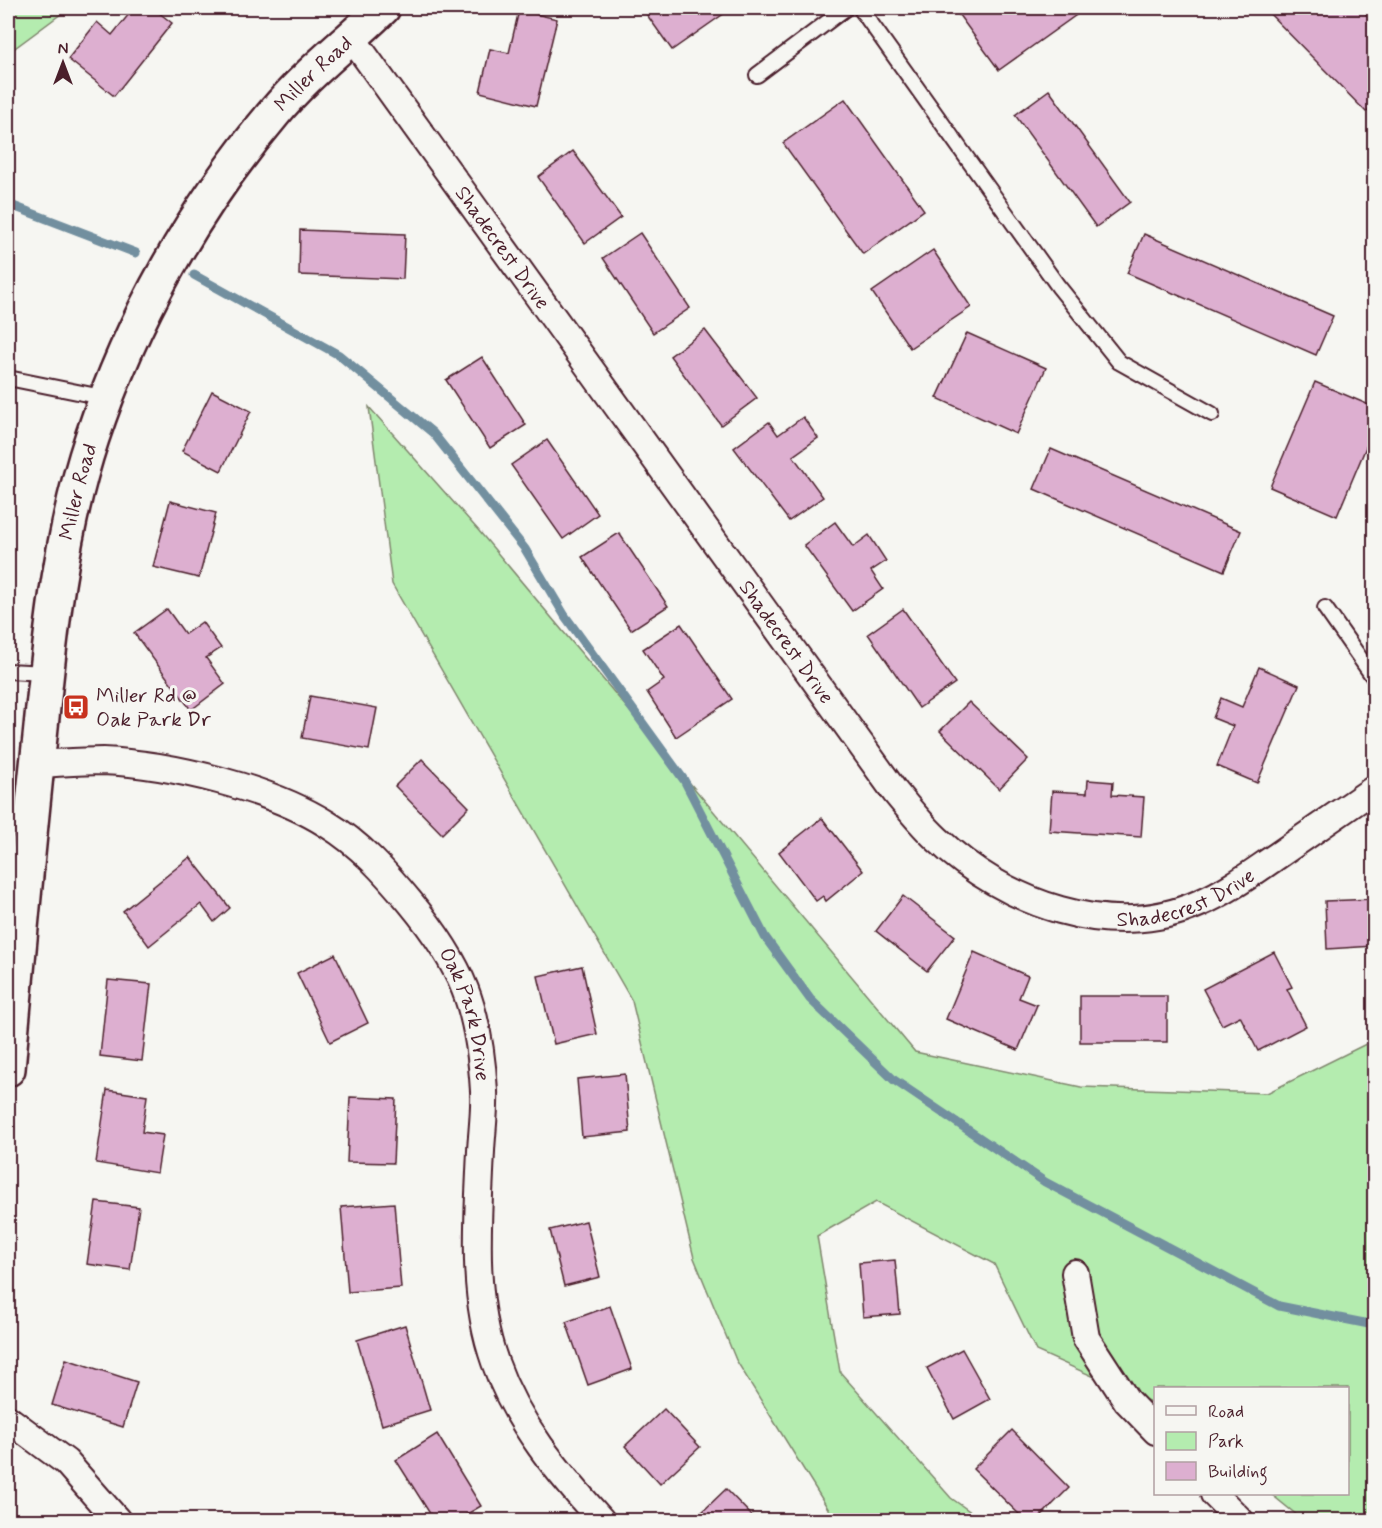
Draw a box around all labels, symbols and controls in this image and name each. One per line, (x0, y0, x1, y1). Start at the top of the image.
street label: Miller Road (268, 30, 359, 118)
north arrow (33, 33, 93, 93)
text: N (58, 39, 68, 60)
street label: Shadecrest Drive (448, 180, 556, 315)
street label: Miller Road (53, 440, 104, 543)
street label: Shadecrest Drive (732, 575, 840, 710)
place label: Miller Rd @ Oak Park Dr (96, 682, 211, 734)
bus stop icon: Miller Rd @ Oak Park Dr (61, 692, 91, 722)
street label: Shadecrest Drive (1116, 862, 1261, 934)
street label: Oak Park Drive (432, 942, 496, 1082)
legend (1154, 1387, 1349, 1495)
text: Road (1208, 1400, 1244, 1424)
text: Park (1208, 1430, 1244, 1454)
text: Building (1208, 1460, 1268, 1486)

